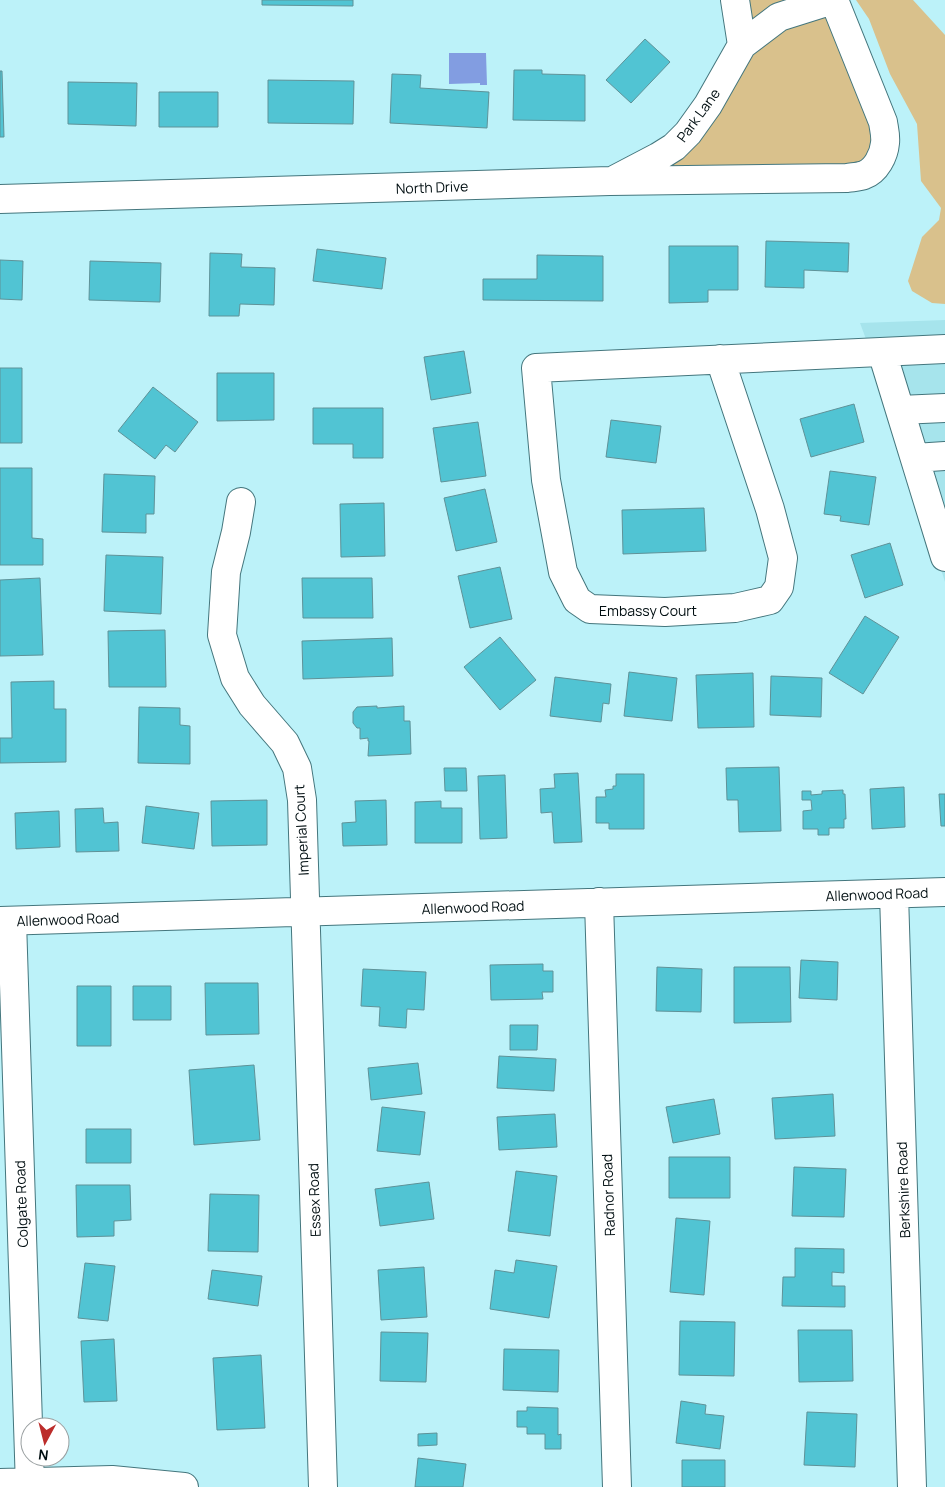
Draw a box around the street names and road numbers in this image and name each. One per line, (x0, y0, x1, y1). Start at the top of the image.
street label: Park Lane (672, 84, 724, 146)
street label: North Drive (396, 176, 468, 198)
street label: Embassy Court (599, 601, 697, 620)
street label: Imperial Court (289, 784, 313, 876)
street label: Allenwood Road (825, 883, 929, 905)
street label: Allenwood Road (421, 896, 525, 918)
street label: Allenwood Road (16, 908, 120, 930)
street label: Berkshire Road (892, 1141, 914, 1239)
street label: Radnor Road (597, 1153, 619, 1237)
street label: Colgate Road (10, 1160, 32, 1248)
street label: Essex Road (303, 1163, 325, 1237)

